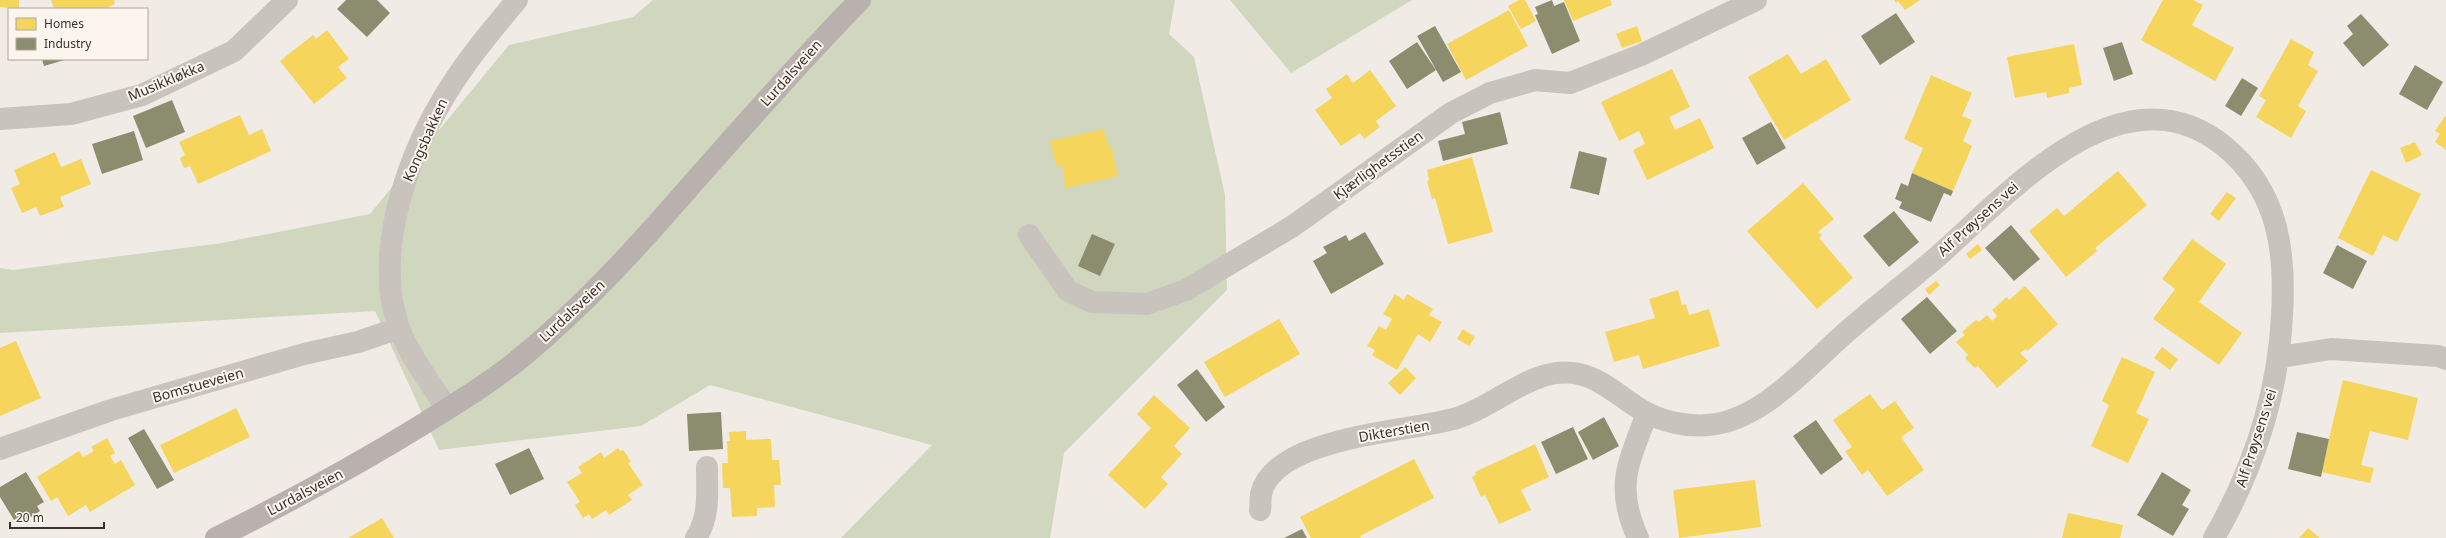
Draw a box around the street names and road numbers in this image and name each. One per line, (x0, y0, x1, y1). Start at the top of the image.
street label: Lurdalsveien (756, 35, 826, 110)
street label: Musikkløkka (125, 56, 207, 105)
street label: Kongsbakken (398, 95, 451, 184)
street label: Kjærlighetsstien (1329, 126, 1426, 203)
street label: Alf Prøysens vei (1933, 177, 2022, 260)
street label: Lurdalsveien (535, 275, 609, 346)
street label: Bomstueveien (150, 362, 246, 407)
street label: Alf Prøysens vei (2231, 386, 2280, 490)
street label: Dikterstien (1357, 415, 1431, 446)
street label: Lurdalsveien (263, 464, 346, 520)

